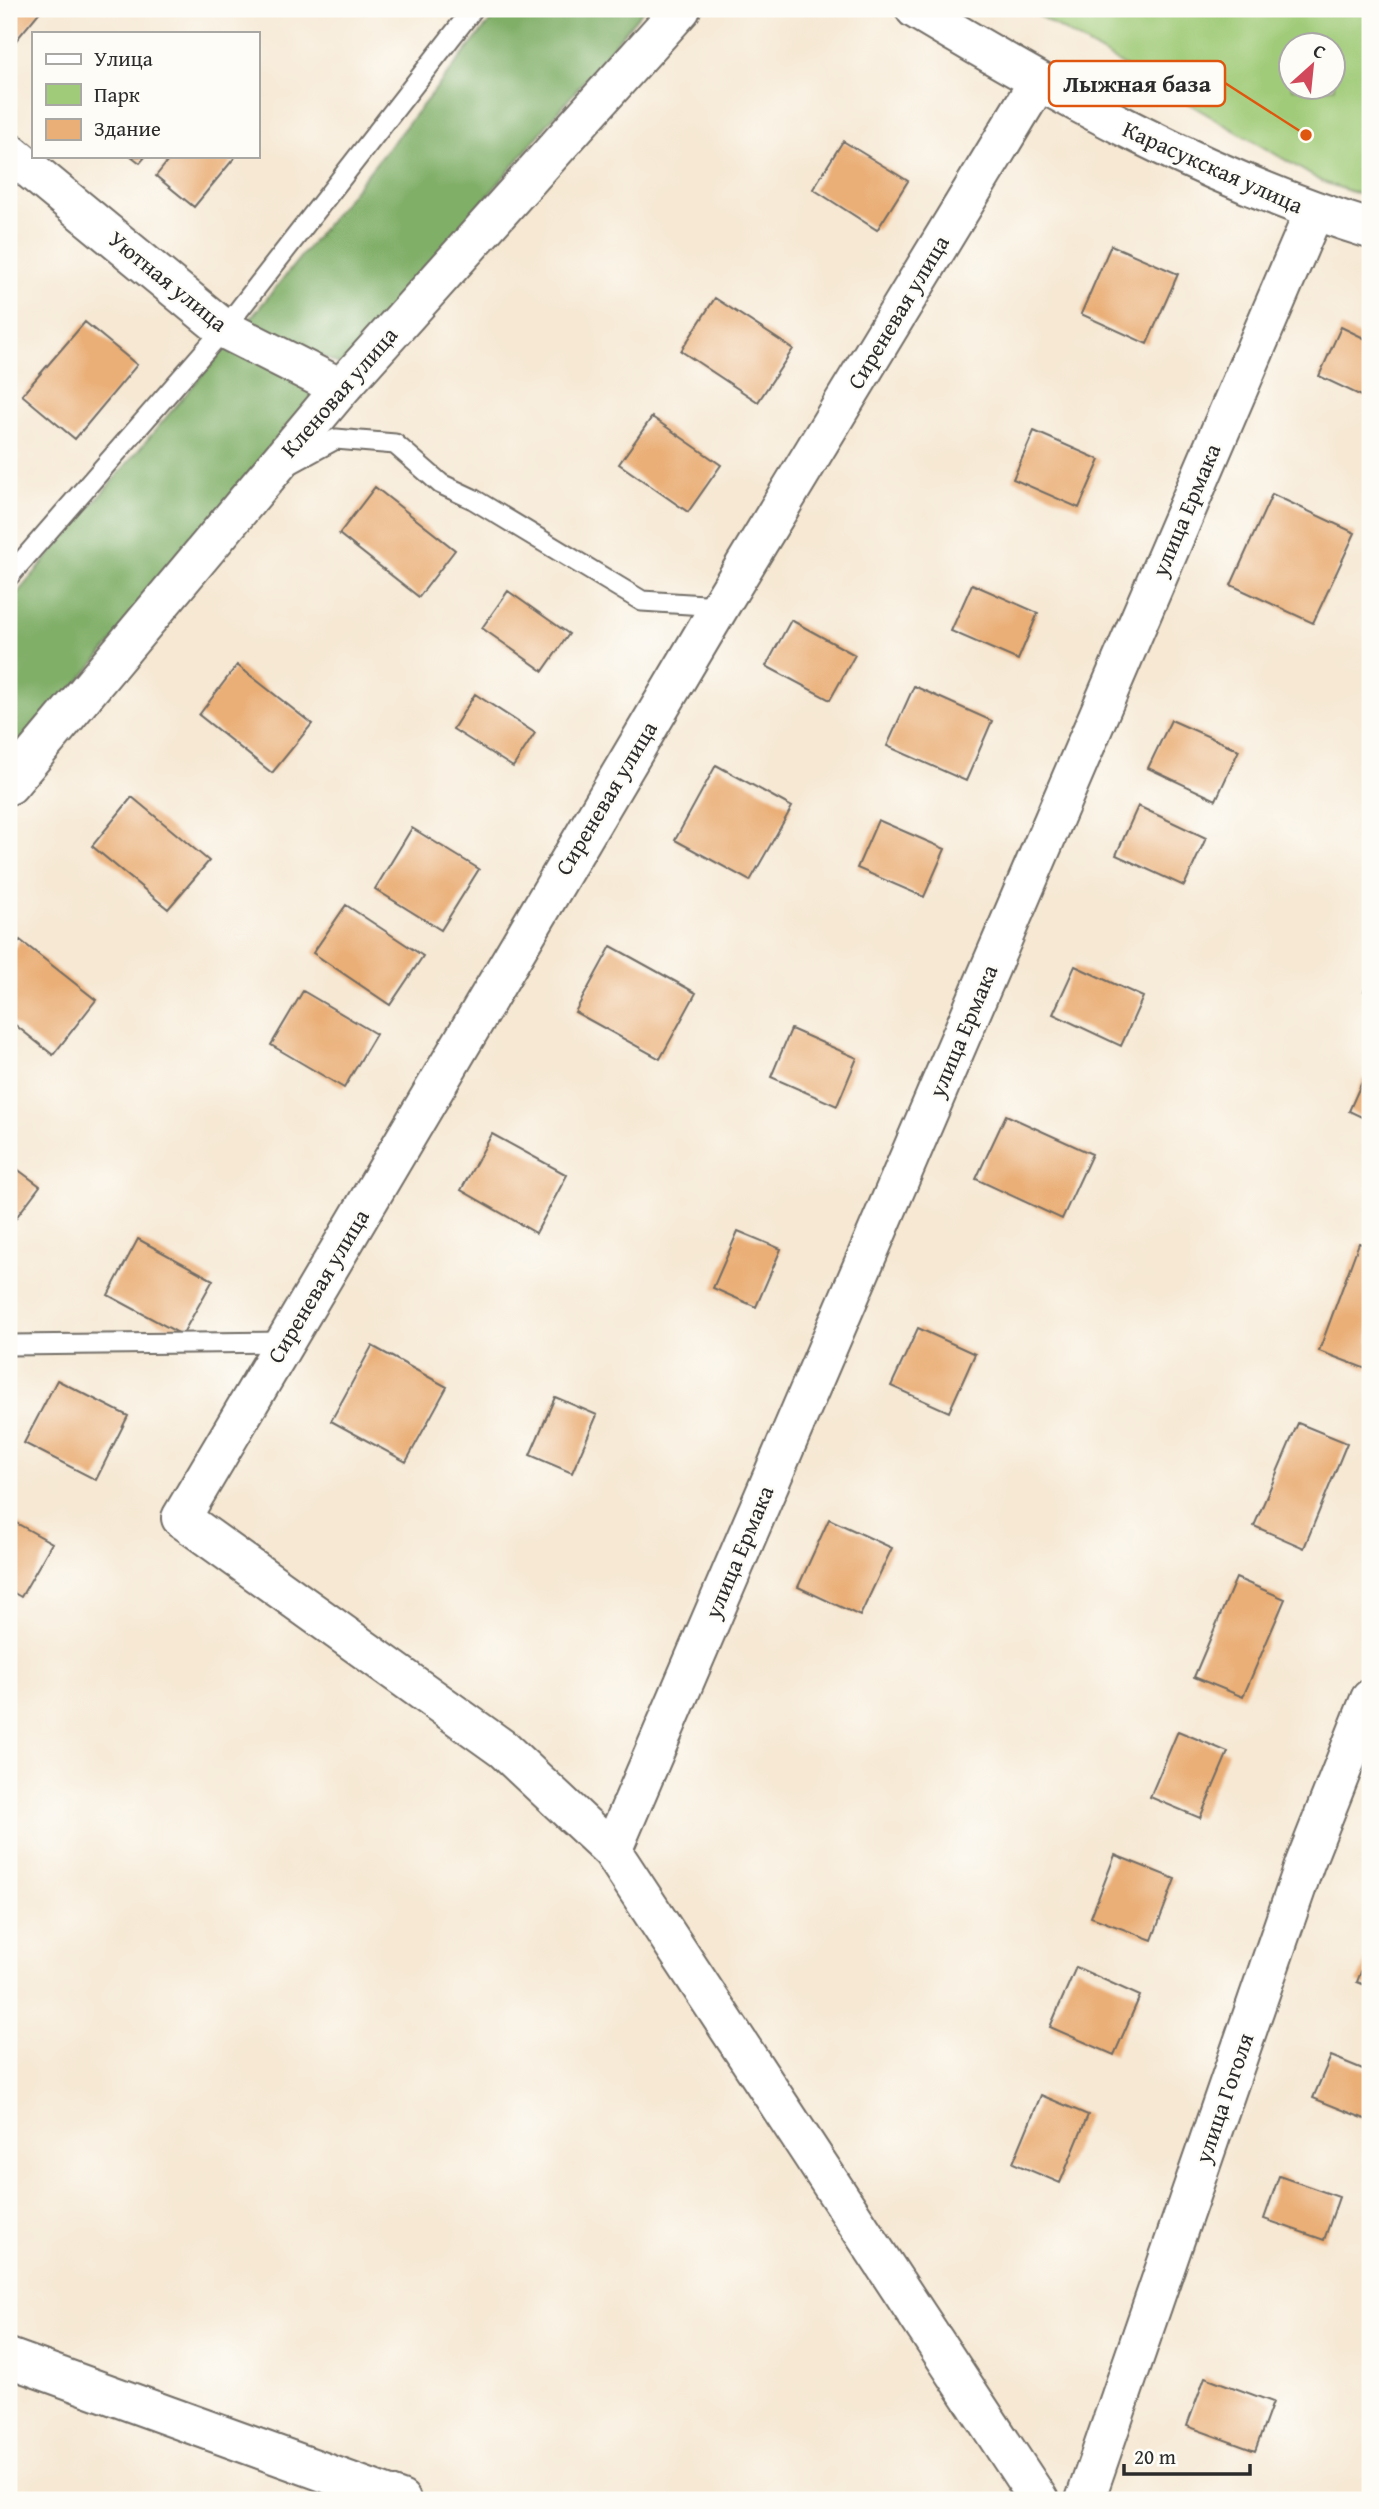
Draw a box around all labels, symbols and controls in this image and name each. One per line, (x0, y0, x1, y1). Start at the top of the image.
legend (32, 32, 259, 158)
north arrow (1278, 32, 1348, 102)
text: С (1309, 36, 1331, 66)
text: Улица (94, 43, 153, 74)
callout: Лыжная база (1049, 61, 1225, 106)
text: Лыжная база (1063, 66, 1212, 101)
text: Парк (94, 79, 140, 110)
street label: Карасукская улица (1118, 112, 1309, 221)
text: Здание (94, 113, 161, 144)
street label: Уютная улица (102, 222, 235, 339)
street label: Сиреневая улица (838, 228, 957, 395)
street label: Кленовая улица (272, 319, 405, 464)
street label: улица Ермака (1142, 438, 1228, 582)
street label: Сиреневая улица (546, 714, 665, 881)
street label: улица Ермака (919, 959, 1005, 1103)
street label: Сиреневая улица (258, 1202, 377, 1369)
street label: улица Ермака (695, 1480, 781, 1624)
street label: улица Гоголя (1185, 2028, 1261, 2168)
scale bar (1124, 2432, 1250, 2476)
text: 20 m (1134, 2441, 1176, 2472)

